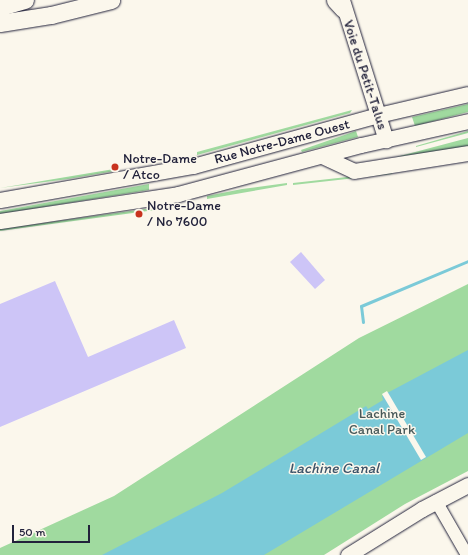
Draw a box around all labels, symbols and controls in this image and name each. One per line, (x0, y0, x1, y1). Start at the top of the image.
street label: Voie du Petit-Talus (339, 18, 391, 132)
street label: Rue Notre-Dame Ouest (213, 116, 351, 168)
place label: Notre-Dame / Atco (123, 151, 197, 184)
marker: Notre-Dame / Atco (110, 162, 120, 172)
place label: Notre-Dame / No 7600 (147, 198, 221, 230)
marker: Notre-Dame / No 7600 (134, 209, 144, 219)
park label: Lachine Canal Park (349, 406, 415, 438)
water label: Lachine Canal (289, 460, 379, 478)
scale bar (14, 517, 92, 543)
text: 50 m (19, 525, 45, 539)

